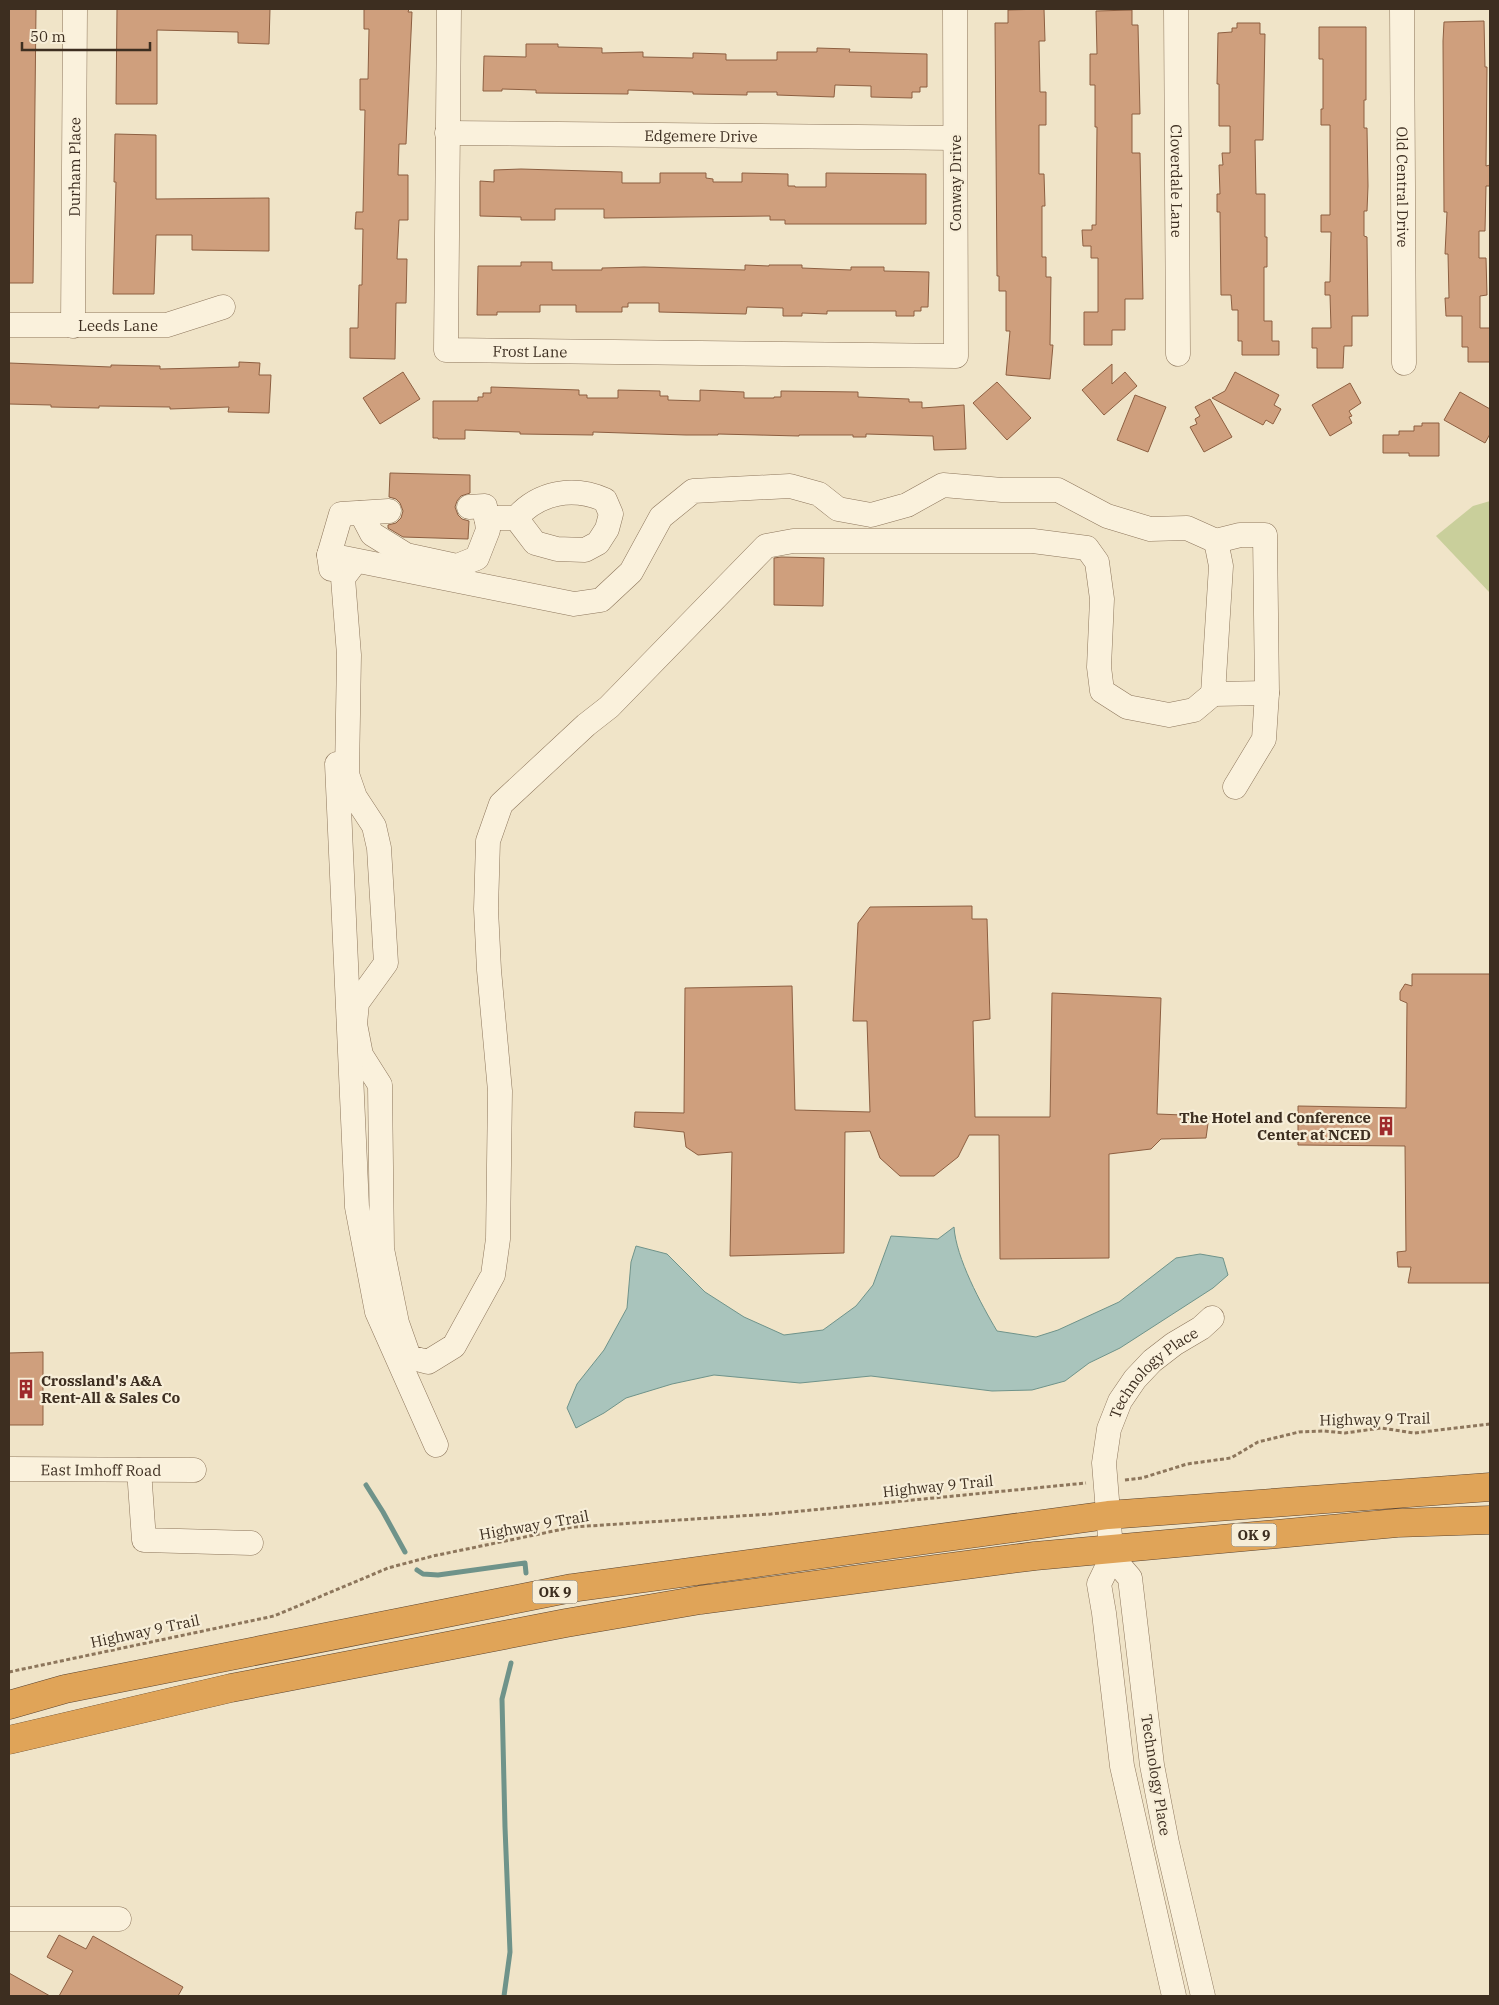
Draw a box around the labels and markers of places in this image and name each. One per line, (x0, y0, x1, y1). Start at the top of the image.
place label: The Hotel and Conference Center at NCED (1179, 1108, 1371, 1144)
building icon: The Hotel and Conference Center at NCED (1375, 1115, 1397, 1137)
place label: Crossland's A&A Rent-All & Sales Co (41, 1371, 180, 1407)
building icon: Crossland's A&A Rent-All & Sales Co (15, 1378, 37, 1400)

